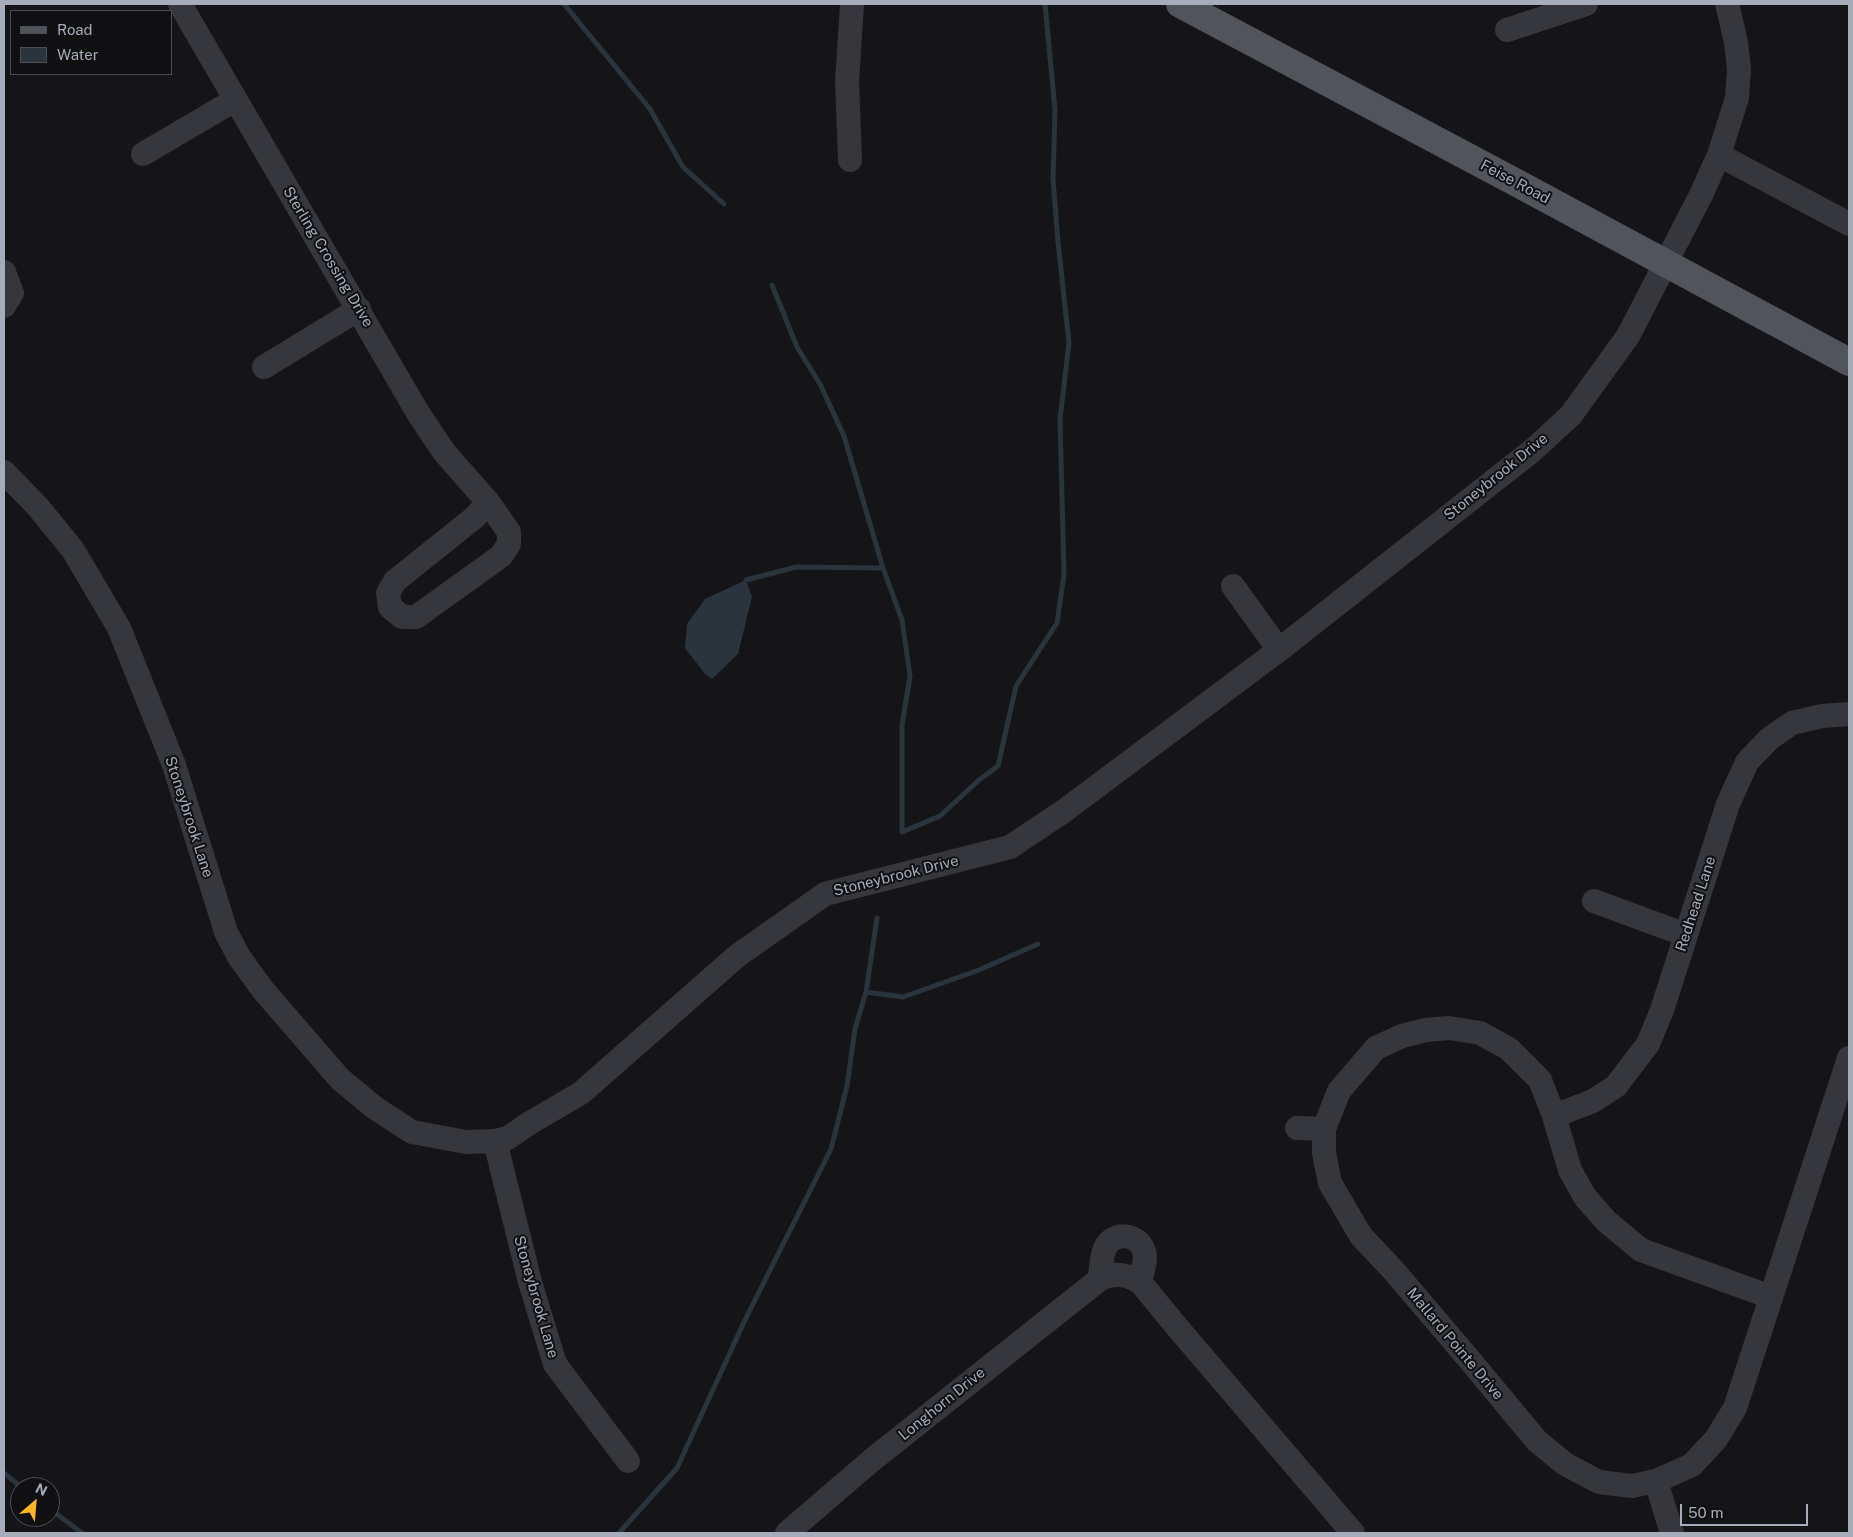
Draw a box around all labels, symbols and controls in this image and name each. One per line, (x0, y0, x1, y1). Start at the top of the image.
legend (10, 10, 172, 75)
text: Road (57, 21, 93, 38)
text: Water (57, 46, 99, 63)
street label: Feise Road (1477, 156, 1553, 208)
street label: Sterling Crossing Drive (279, 184, 377, 330)
street label: Stoneybrook Drive (1440, 430, 1552, 524)
street label: Stoneybrook Lane (161, 754, 217, 880)
street label: Stoneybrook Drive (831, 852, 961, 900)
street label: Redhead Lane (1672, 854, 1720, 954)
street label: Stoneybrook Lane (510, 1234, 562, 1360)
street label: Mallard Pointe Drive (1403, 1284, 1507, 1404)
street label: Longhorn Drive (895, 1364, 989, 1444)
north arrow (10, 1477, 60, 1527)
text: N (33, 1480, 50, 1499)
scale bar (1683, 1494, 1810, 1526)
text: 50 m (1688, 1504, 1723, 1521)

